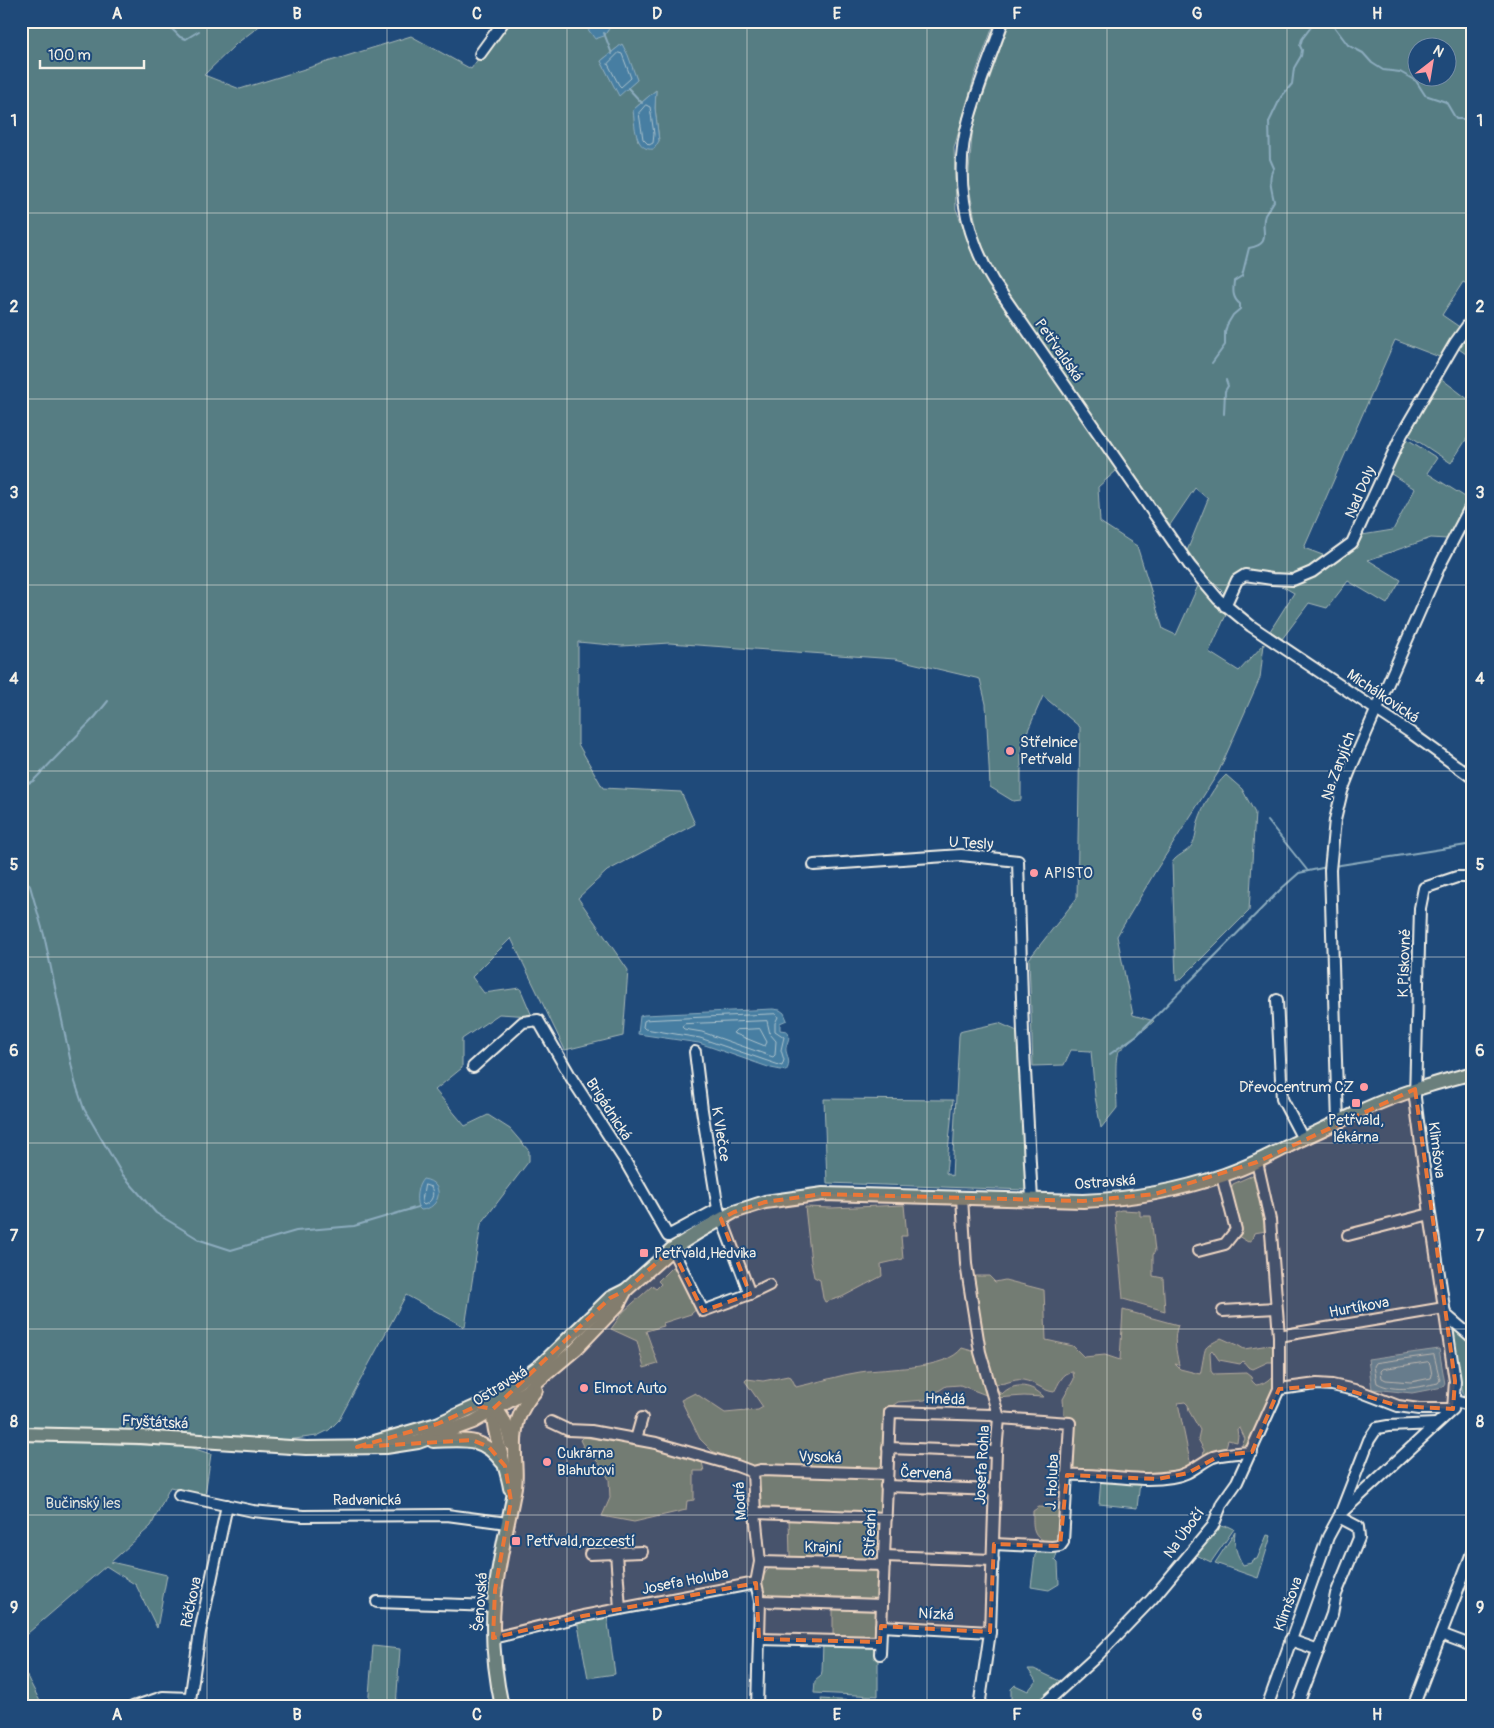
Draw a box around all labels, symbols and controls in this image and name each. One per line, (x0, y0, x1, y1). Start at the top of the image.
text: A (112, 4, 123, 24)
text: B (292, 4, 302, 24)
text: C (472, 4, 482, 24)
text: D (652, 4, 662, 24)
text: E (833, 4, 842, 24)
text: F (1012, 4, 1022, 24)
text: G (1192, 4, 1203, 24)
text: H (1372, 4, 1382, 24)
scale bar (40, 38, 144, 70)
north arrow (1406, 38, 1456, 88)
text: N (1430, 42, 1447, 61)
text: 100 m (48, 46, 91, 65)
text: 1 (11, 111, 17, 131)
text: 1 (1477, 111, 1483, 131)
text: 2 (10, 297, 19, 317)
text: 2 (1476, 297, 1485, 317)
street label: Petřvaldská (1030, 315, 1087, 385)
street label: Nad Doly (1341, 463, 1380, 521)
text: 3 (10, 483, 19, 503)
text: 3 (1476, 483, 1485, 503)
street label: Michálkovická (1343, 665, 1423, 728)
text: 4 (9, 669, 19, 689)
text: 4 (1475, 669, 1485, 689)
street label: Na Zaryjích (1317, 729, 1360, 803)
place label: Střelnice Petřvald (1020, 733, 1078, 769)
marker: Střelnice Petřvald (1004, 745, 1016, 757)
street label: U Tesly (948, 833, 994, 854)
text: 5 (10, 855, 19, 875)
text: 5 (1476, 855, 1485, 875)
place label: APISTO (1044, 864, 1093, 883)
marker: APISTO (1028, 867, 1040, 879)
street label: K Pískovně (1394, 928, 1415, 998)
text: 6 (9, 1041, 19, 1061)
text: 6 (1475, 1041, 1485, 1061)
street label: Brigádnická (581, 1075, 636, 1144)
place label: Dřevocentrum CZ (1239, 1078, 1354, 1097)
marker: Dřevocentrum CZ (1358, 1081, 1370, 1093)
marker: Petřvald, lékárna (1350, 1097, 1362, 1109)
street label: K Vlečce (707, 1105, 734, 1163)
place label: Petřvald, lékárna (1328, 1111, 1384, 1147)
street label: Klimšova (1424, 1121, 1449, 1179)
street label: Ostravská (1074, 1171, 1136, 1194)
text: 7 (10, 1226, 19, 1246)
text: 7 (1476, 1226, 1485, 1246)
place label: Petřvald,Hedvika (654, 1244, 756, 1263)
marker: Petřvald,Hedvika (638, 1247, 650, 1259)
street label: Hurtíkova (1328, 1293, 1391, 1322)
street label: Ostravská (469, 1362, 531, 1411)
place label: Elmot Auto (594, 1379, 667, 1398)
marker: Elmot Auto (578, 1382, 590, 1394)
street label: Hnědá (924, 1389, 965, 1410)
street label: Fryštátská (121, 1411, 189, 1434)
text: 8 (10, 1412, 18, 1432)
text: 8 (1476, 1412, 1484, 1432)
street label: Josefa Rohla (971, 1425, 994, 1505)
place label: Cukrárna Blahutovi (557, 1444, 614, 1480)
street label: Vysoká (798, 1447, 842, 1468)
street label: J. Holuba (1042, 1454, 1063, 1510)
marker: Cukrárna Blahutovi (541, 1456, 553, 1468)
street label: Červená (900, 1463, 952, 1484)
street label: Modrá (730, 1481, 751, 1521)
street label: Radvanická (333, 1491, 401, 1510)
park label: Bučinský les (46, 1494, 121, 1513)
street label: Na Úbočí (1160, 1504, 1209, 1562)
street label: Střední (860, 1509, 881, 1557)
place label: Petřvald,rozcestí (526, 1532, 635, 1551)
marker: Petřvald,rozcestí (510, 1535, 522, 1547)
street label: Krajní (804, 1538, 842, 1557)
street label: Josefa Holuba (640, 1564, 730, 1599)
street label: Šenovská (469, 1572, 492, 1632)
street label: Klimšova (1270, 1574, 1307, 1634)
street label: Ráčkova (177, 1575, 206, 1629)
text: 9 (10, 1598, 18, 1618)
text: 9 (1476, 1598, 1484, 1618)
street label: Nízká (918, 1604, 954, 1625)
text: A (112, 1705, 123, 1725)
text: B (292, 1705, 302, 1725)
text: C (472, 1705, 482, 1725)
text: D (652, 1705, 662, 1725)
text: E (833, 1705, 842, 1725)
text: F (1012, 1705, 1022, 1725)
text: G (1192, 1705, 1203, 1725)
text: H (1372, 1705, 1382, 1725)

